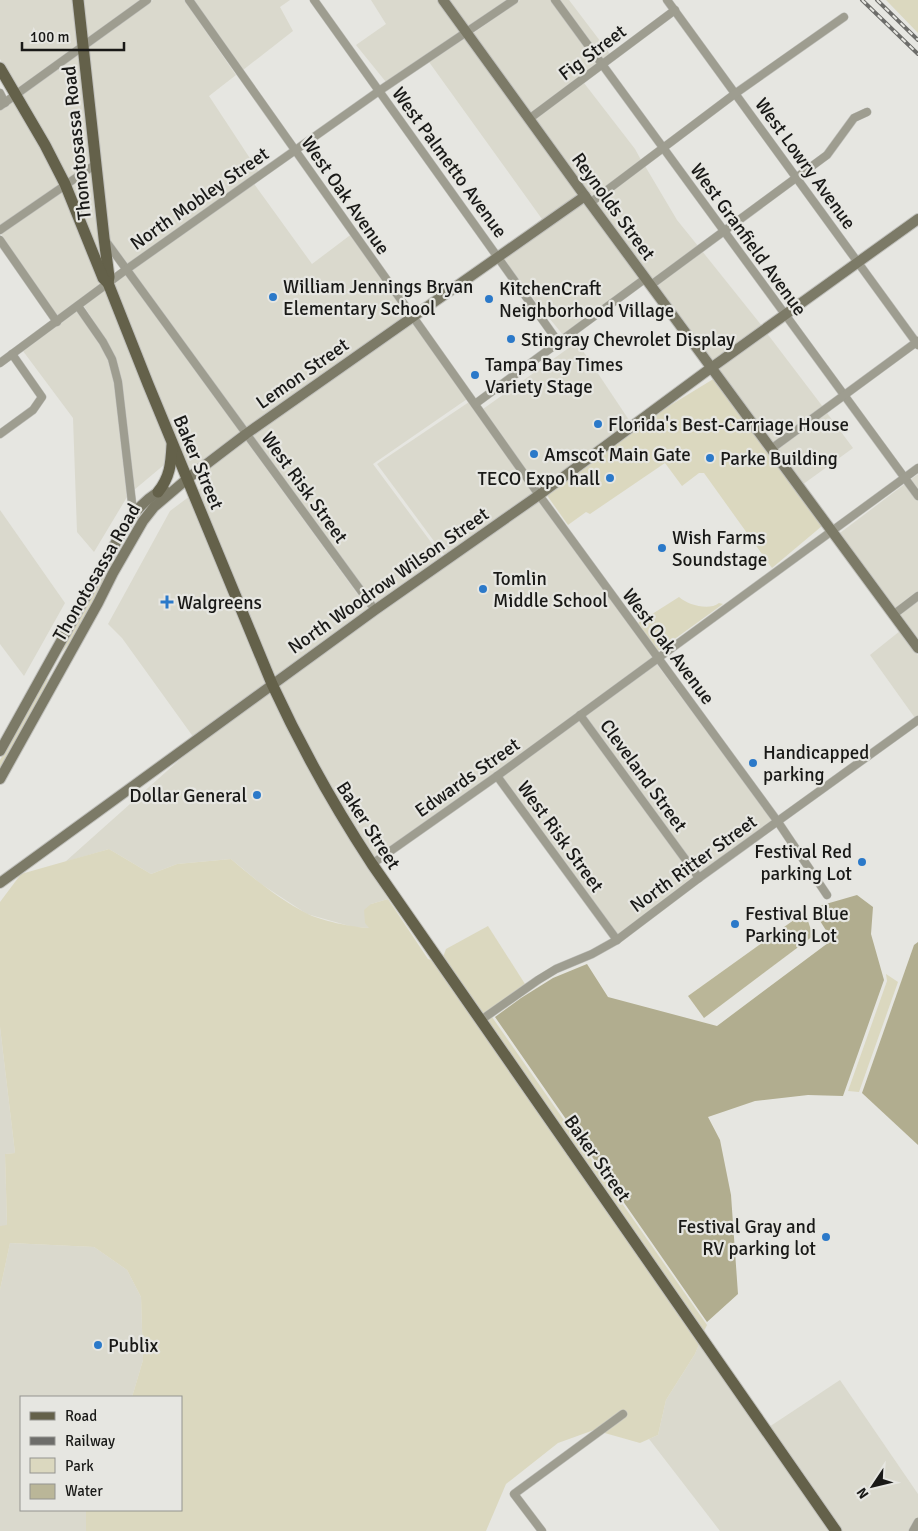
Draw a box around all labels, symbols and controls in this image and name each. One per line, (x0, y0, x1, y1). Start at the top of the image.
street label: Fig Street (554, 19, 632, 86)
scale bar (22, 20, 125, 52)
text: 100 m (30, 28, 70, 46)
street label: Thonotosassa Road (57, 65, 97, 221)
street label: West Palmetto Avenue (386, 82, 512, 243)
street label: West Lowry Avenue (749, 93, 861, 234)
street label: West Oak Avenue (295, 132, 395, 259)
street label: North Mobley Street (126, 142, 274, 256)
street label: Reynolds Street (566, 148, 660, 265)
street label: West Granfield Avenue (685, 159, 812, 321)
place label: William Jennings Bryan Elementary School (283, 275, 473, 321)
place label: KitchenCraft Neighborhood Village (499, 277, 674, 323)
marker: William Jennings Bryan Elementary School (267, 291, 279, 303)
marker: KitchenCraft Neighborhood Village (483, 293, 495, 305)
place label: Stingray Chevrolet Display (521, 328, 735, 352)
street label: Lemon Street (251, 333, 354, 415)
marker: Stingray Chevrolet Display (505, 333, 517, 345)
place label: Tampa Bay Times Variety Stage (485, 353, 623, 399)
marker: Tampa Bay Times Variety Stage (469, 369, 481, 381)
street label: Baker Street (167, 411, 229, 514)
place label: Florida's Best-Carriage House (608, 413, 849, 437)
marker: Florida's Best-Carriage House (592, 418, 604, 430)
street label: West Risk Street (256, 427, 353, 548)
place label: Amscot Main Gate (544, 443, 691, 467)
place label: Parke Building (720, 447, 838, 471)
marker: Amscot Main Gate (528, 448, 540, 460)
marker: Parke Building (704, 452, 716, 464)
place label: TECO Expo hall (477, 467, 600, 491)
marker: TECO Expo hall (604, 472, 616, 484)
street label: Thonotosassa Road (48, 499, 146, 646)
street label: North Woodrow Wilson Street (283, 502, 494, 659)
place label: Wish Farms Soundstage (672, 526, 767, 572)
marker: Wish Farms Soundstage (656, 542, 668, 554)
place label: Tomlin Middle School (493, 567, 608, 613)
marker: Tomlin Middle School (477, 583, 489, 595)
street label: West Oak Avenue (617, 584, 720, 709)
place label: Walgreens (177, 591, 262, 615)
marker: Walgreens (161, 596, 173, 608)
street label: Cleveland Street (594, 715, 692, 837)
street label: Edwards Street (410, 733, 525, 823)
place label: Handicapped parking (763, 741, 869, 787)
marker: Handicapped parking (747, 757, 759, 769)
street label: West Risk Street (512, 776, 609, 897)
street label: Baker Street (331, 777, 406, 875)
place label: Dollar General (129, 784, 247, 808)
marker: Dollar General (251, 789, 263, 801)
street label: North Ritter Street (625, 809, 762, 918)
place label: Festival Red parking Lot (754, 840, 852, 886)
marker: Festival Red parking Lot (856, 856, 868, 868)
place label: Festival Blue Parking Lot (745, 902, 849, 948)
marker: Festival Blue Parking Lot (729, 918, 741, 930)
street label: Baker Street (559, 1111, 636, 1207)
place label: Festival Gray and RV parking lot (677, 1215, 816, 1261)
marker: Festival Gray and RV parking lot (820, 1231, 832, 1243)
place label: Publix (108, 1334, 158, 1358)
marker: Publix (92, 1339, 104, 1351)
legend (20, 1396, 182, 1511)
text: Road (65, 1407, 97, 1425)
text: Railway (65, 1432, 115, 1450)
text: Park (65, 1457, 94, 1475)
north arrow (848, 1461, 898, 1511)
text: Water (65, 1482, 103, 1500)
text: N (853, 1484, 873, 1502)

